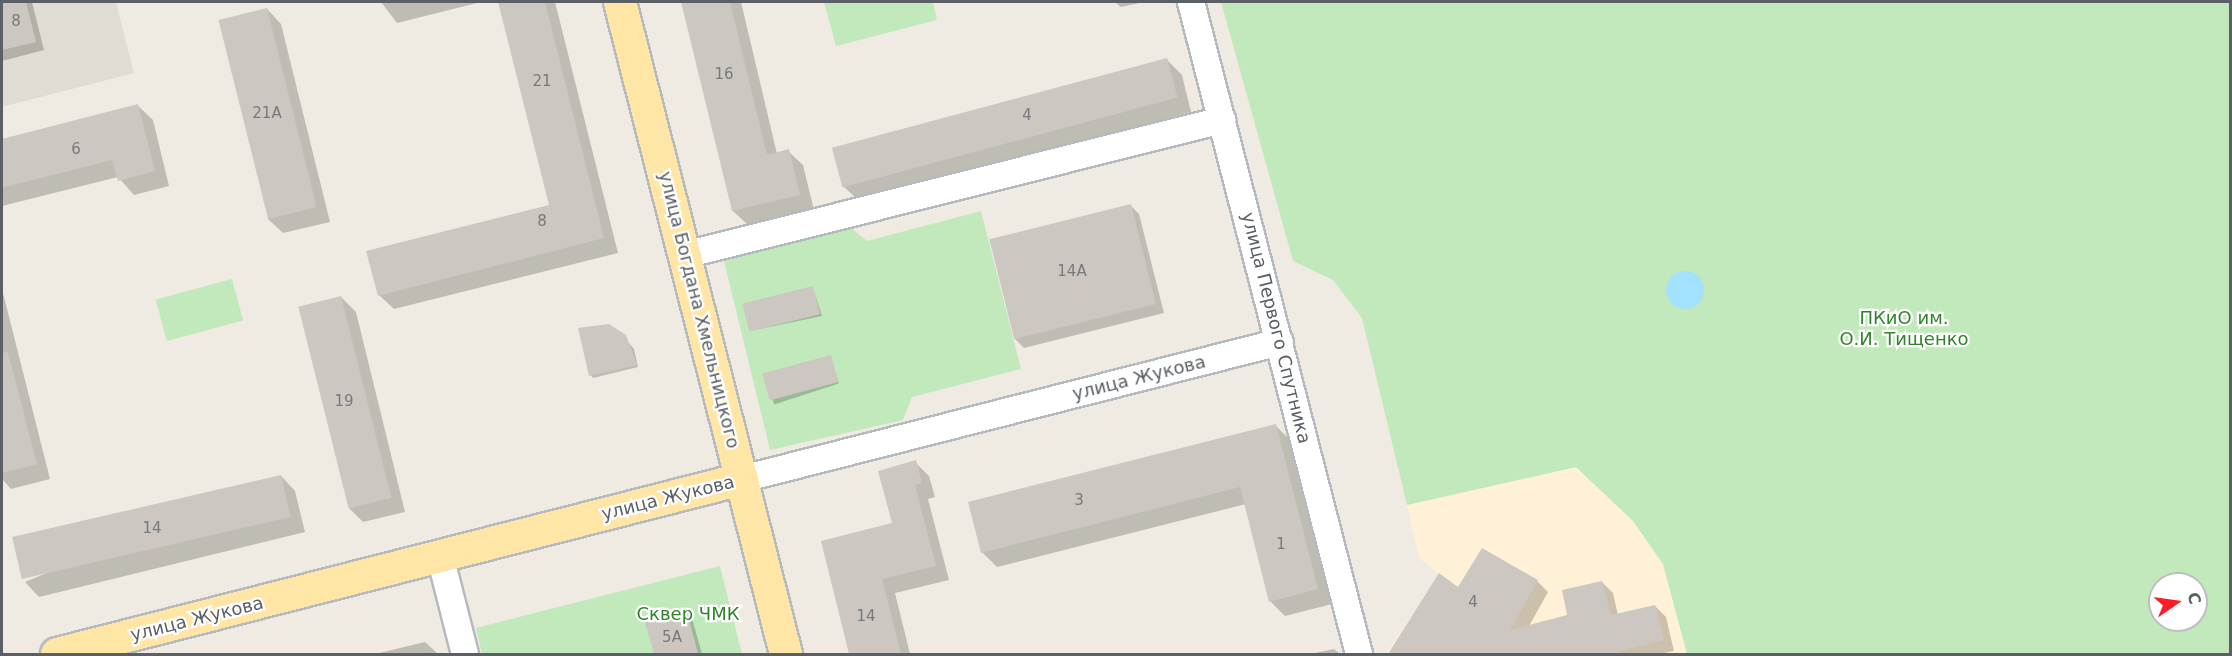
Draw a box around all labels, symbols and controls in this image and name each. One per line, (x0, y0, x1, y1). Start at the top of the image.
house number: 8 (11, 13, 21, 31)
house number: 16 (714, 66, 734, 84)
house number: 21 (532, 73, 552, 91)
house number: 21А (252, 105, 282, 123)
house number: 4 (1022, 107, 1032, 125)
house number: 6 (71, 141, 81, 159)
street label: улица Богдана Хмельницкого (654, 169, 744, 451)
street label: улица Первого Спутника (1237, 210, 1315, 446)
house number: 8 (537, 213, 547, 231)
house number: 14А (1057, 263, 1087, 281)
park label: ПКиО им. О.И. Тищенко (1839, 308, 1969, 350)
street label: улица Жукова (1070, 351, 1208, 405)
house number: 19 (334, 393, 354, 411)
street label: улица Жукова (599, 471, 737, 525)
house number: 3 (1074, 492, 1084, 510)
house number: 14 (142, 520, 162, 538)
house number: 1 (1276, 536, 1286, 554)
north arrow (2148, 572, 2208, 632)
text: С (2183, 590, 2205, 606)
street label: улица Жукова (128, 592, 266, 646)
house number: 4 (1468, 594, 1478, 612)
park label: Сквер ЧМК (637, 603, 739, 625)
house number: 14 (856, 608, 876, 626)
house number: 5А (662, 629, 682, 647)

